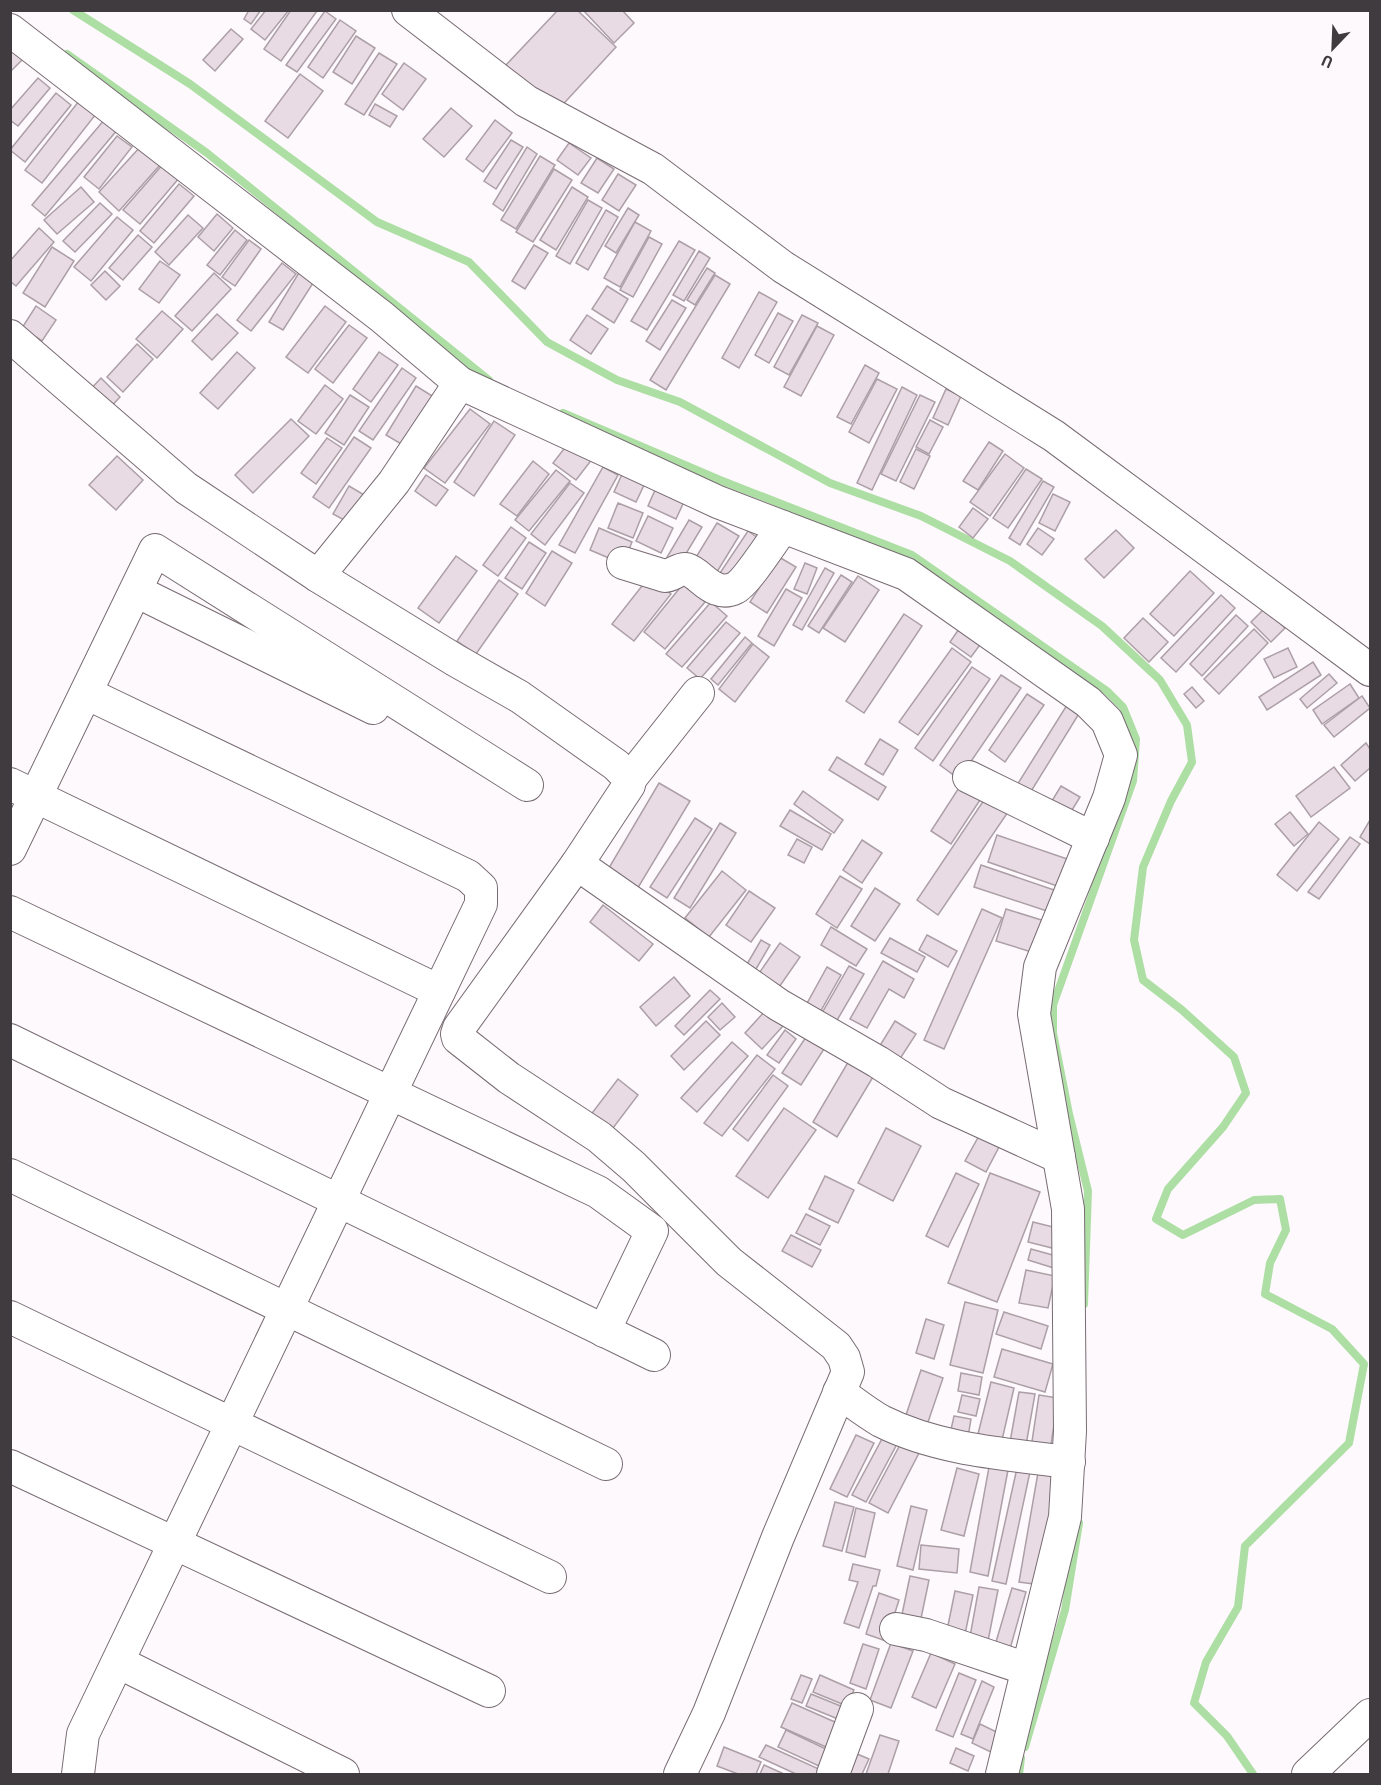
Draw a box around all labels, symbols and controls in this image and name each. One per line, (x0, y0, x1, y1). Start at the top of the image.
north arrow (1303, 18, 1363, 78)
text: U (1319, 52, 1335, 73)

